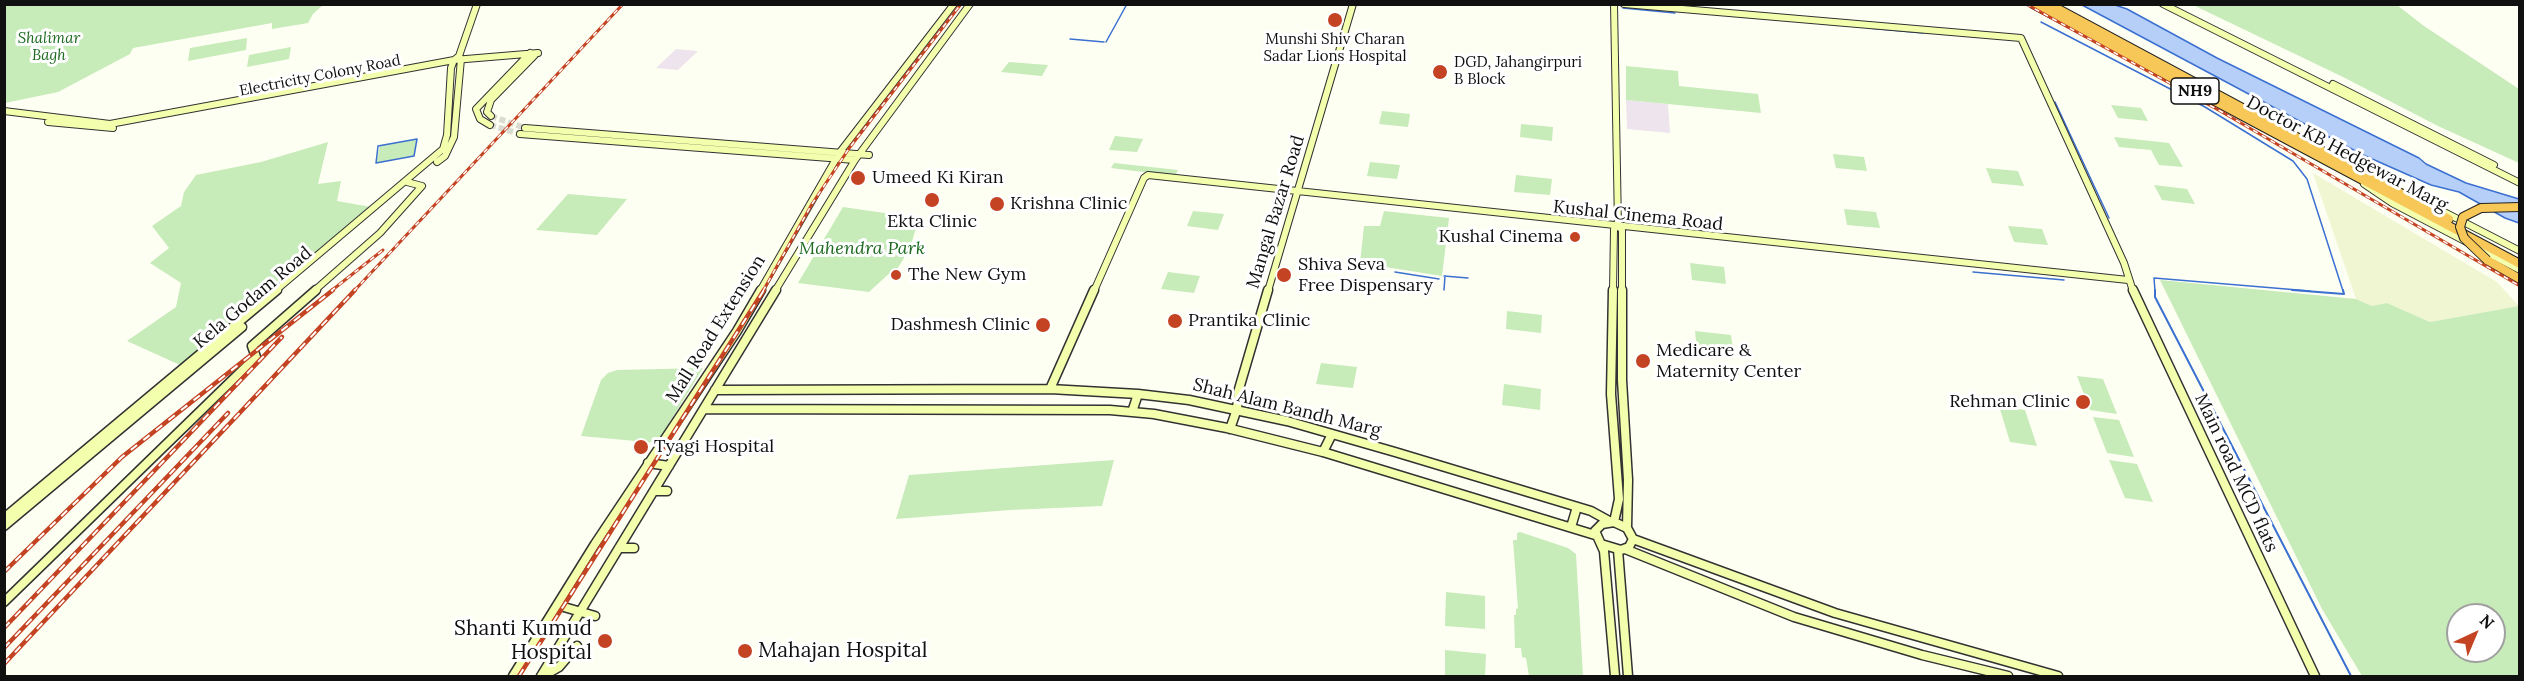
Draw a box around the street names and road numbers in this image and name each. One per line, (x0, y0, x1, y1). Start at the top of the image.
street label: Electricity Colony Road (238, 52, 402, 100)
road number: NH9 (2171, 78, 2219, 104)
street label: Doctor KB Hedgewar Marg (2243, 92, 2451, 216)
street label: Mangal Bazar Road (1242, 133, 1310, 291)
street label: Kushal Cinema Road (1552, 196, 1724, 236)
street label: Kela Godam Road (190, 242, 316, 354)
street label: Mall Road Extension (662, 251, 770, 407)
street label: Shah Alam Bandh Marg (1191, 374, 1383, 442)
street label: Main road MCD flats (2190, 390, 2282, 556)

